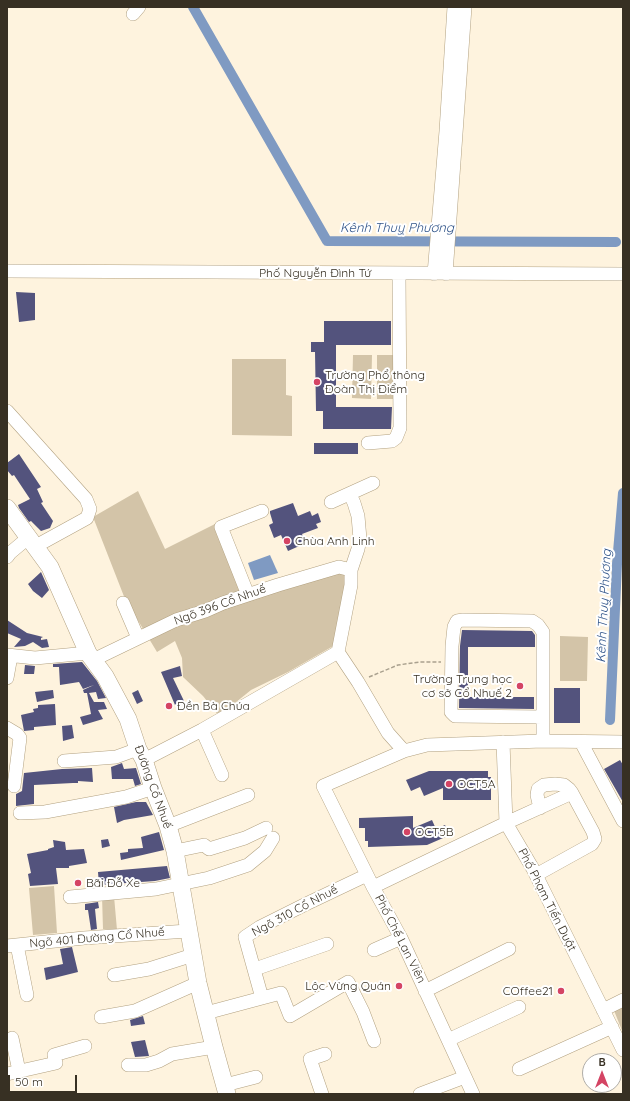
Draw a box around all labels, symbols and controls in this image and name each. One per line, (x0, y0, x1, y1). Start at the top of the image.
water label: Kênh Thuỵ Phương (340, 220, 454, 236)
street label: Phố Nguyễn Đình Tứ (259, 266, 371, 280)
place label: Trường Phổ thông Đoàn Thị Điểm (325, 368, 425, 396)
marker: Trường Phổ thông Đoàn Thị Điểm (312, 377, 322, 387)
place label: Chùa Anh Linh (295, 534, 375, 548)
marker: Chùa Anh Linh (282, 536, 292, 546)
water label: Kênh Thuỵ Phương (593, 549, 615, 663)
street label: Ngõ 396 Cổ Nhuế (172, 582, 268, 628)
place label: Trường Trung học cơ sở Cổ Nhuế 2 (413, 672, 512, 700)
marker: Trường Trung học cơ sở Cổ Nhuế 2 (515, 681, 525, 691)
place label: Đền Bà Chúa (177, 699, 250, 713)
marker: Đền Bà Chúa (164, 701, 174, 711)
street label: Đường Cổ Nhuế (131, 743, 175, 831)
place label: OCT5A (457, 777, 496, 791)
marker: OCT5A (444, 779, 454, 789)
place label: OCT5B (415, 825, 454, 839)
marker: OCT5B (402, 827, 412, 837)
street label: Phố Phạm Tiến Duật (515, 846, 579, 954)
place label: Bãi Đỗ Xe (86, 876, 140, 890)
marker: Bãi Đỗ Xe (73, 878, 83, 888)
street label: Ngõ 310 Cổ Nhuế (249, 882, 341, 940)
street label: Phố Chế Lan Viên (371, 892, 429, 986)
street label: Ngõ 401 Đường Cổ Nhuế (29, 925, 165, 951)
place label: Lộc Vừng Quán (305, 979, 391, 993)
marker: Lộc Vừng Quán (394, 981, 404, 991)
place label: COffee21 (503, 984, 553, 998)
marker: COffee21 (556, 986, 566, 996)
north arrow (582, 1053, 622, 1093)
text: B (598, 1055, 606, 1069)
scale bar (10, 1067, 79, 1093)
text: 50 m (15, 1074, 43, 1089)

